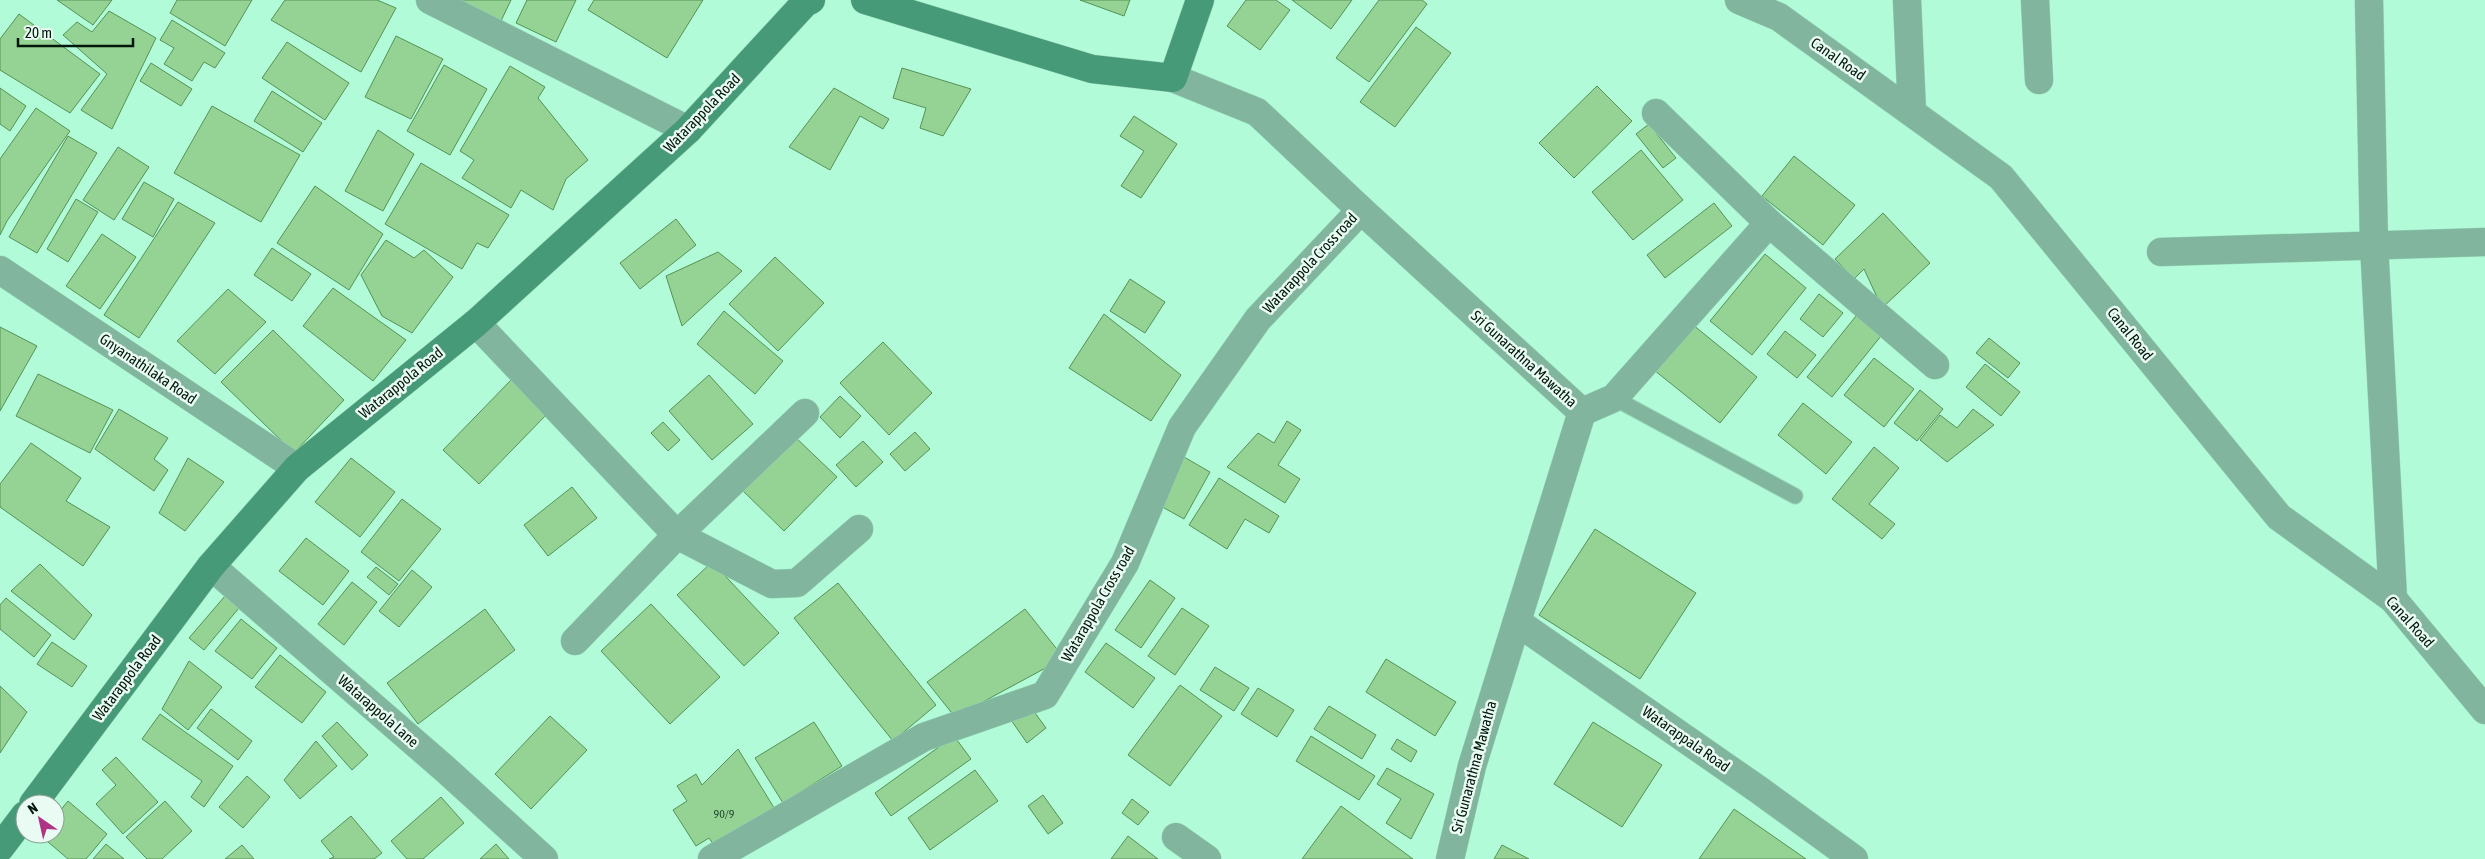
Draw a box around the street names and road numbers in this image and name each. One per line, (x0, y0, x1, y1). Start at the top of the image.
street label: Canal Road (1808, 34, 1869, 84)
street label: Watarappola Road (660, 70, 743, 156)
street label: Watarappola Cross road (1259, 209, 1360, 316)
street label: Canal Road (2104, 304, 2157, 363)
street label: Sri Gunarathna Mawatha (1468, 307, 1581, 410)
street label: Gnyanathilaka Road (97, 330, 200, 407)
street label: Watarappola Road (355, 344, 446, 422)
street label: Watarappola Cross road (1058, 543, 1138, 665)
street label: Canal Road (2383, 593, 2438, 651)
street label: Watarappola Road (89, 632, 164, 724)
street label: Watarappola Lane (335, 671, 422, 750)
street label: Sri Gunarathna Mawatha (1448, 699, 1499, 835)
street label: Watarappala Road (1639, 702, 1733, 775)

